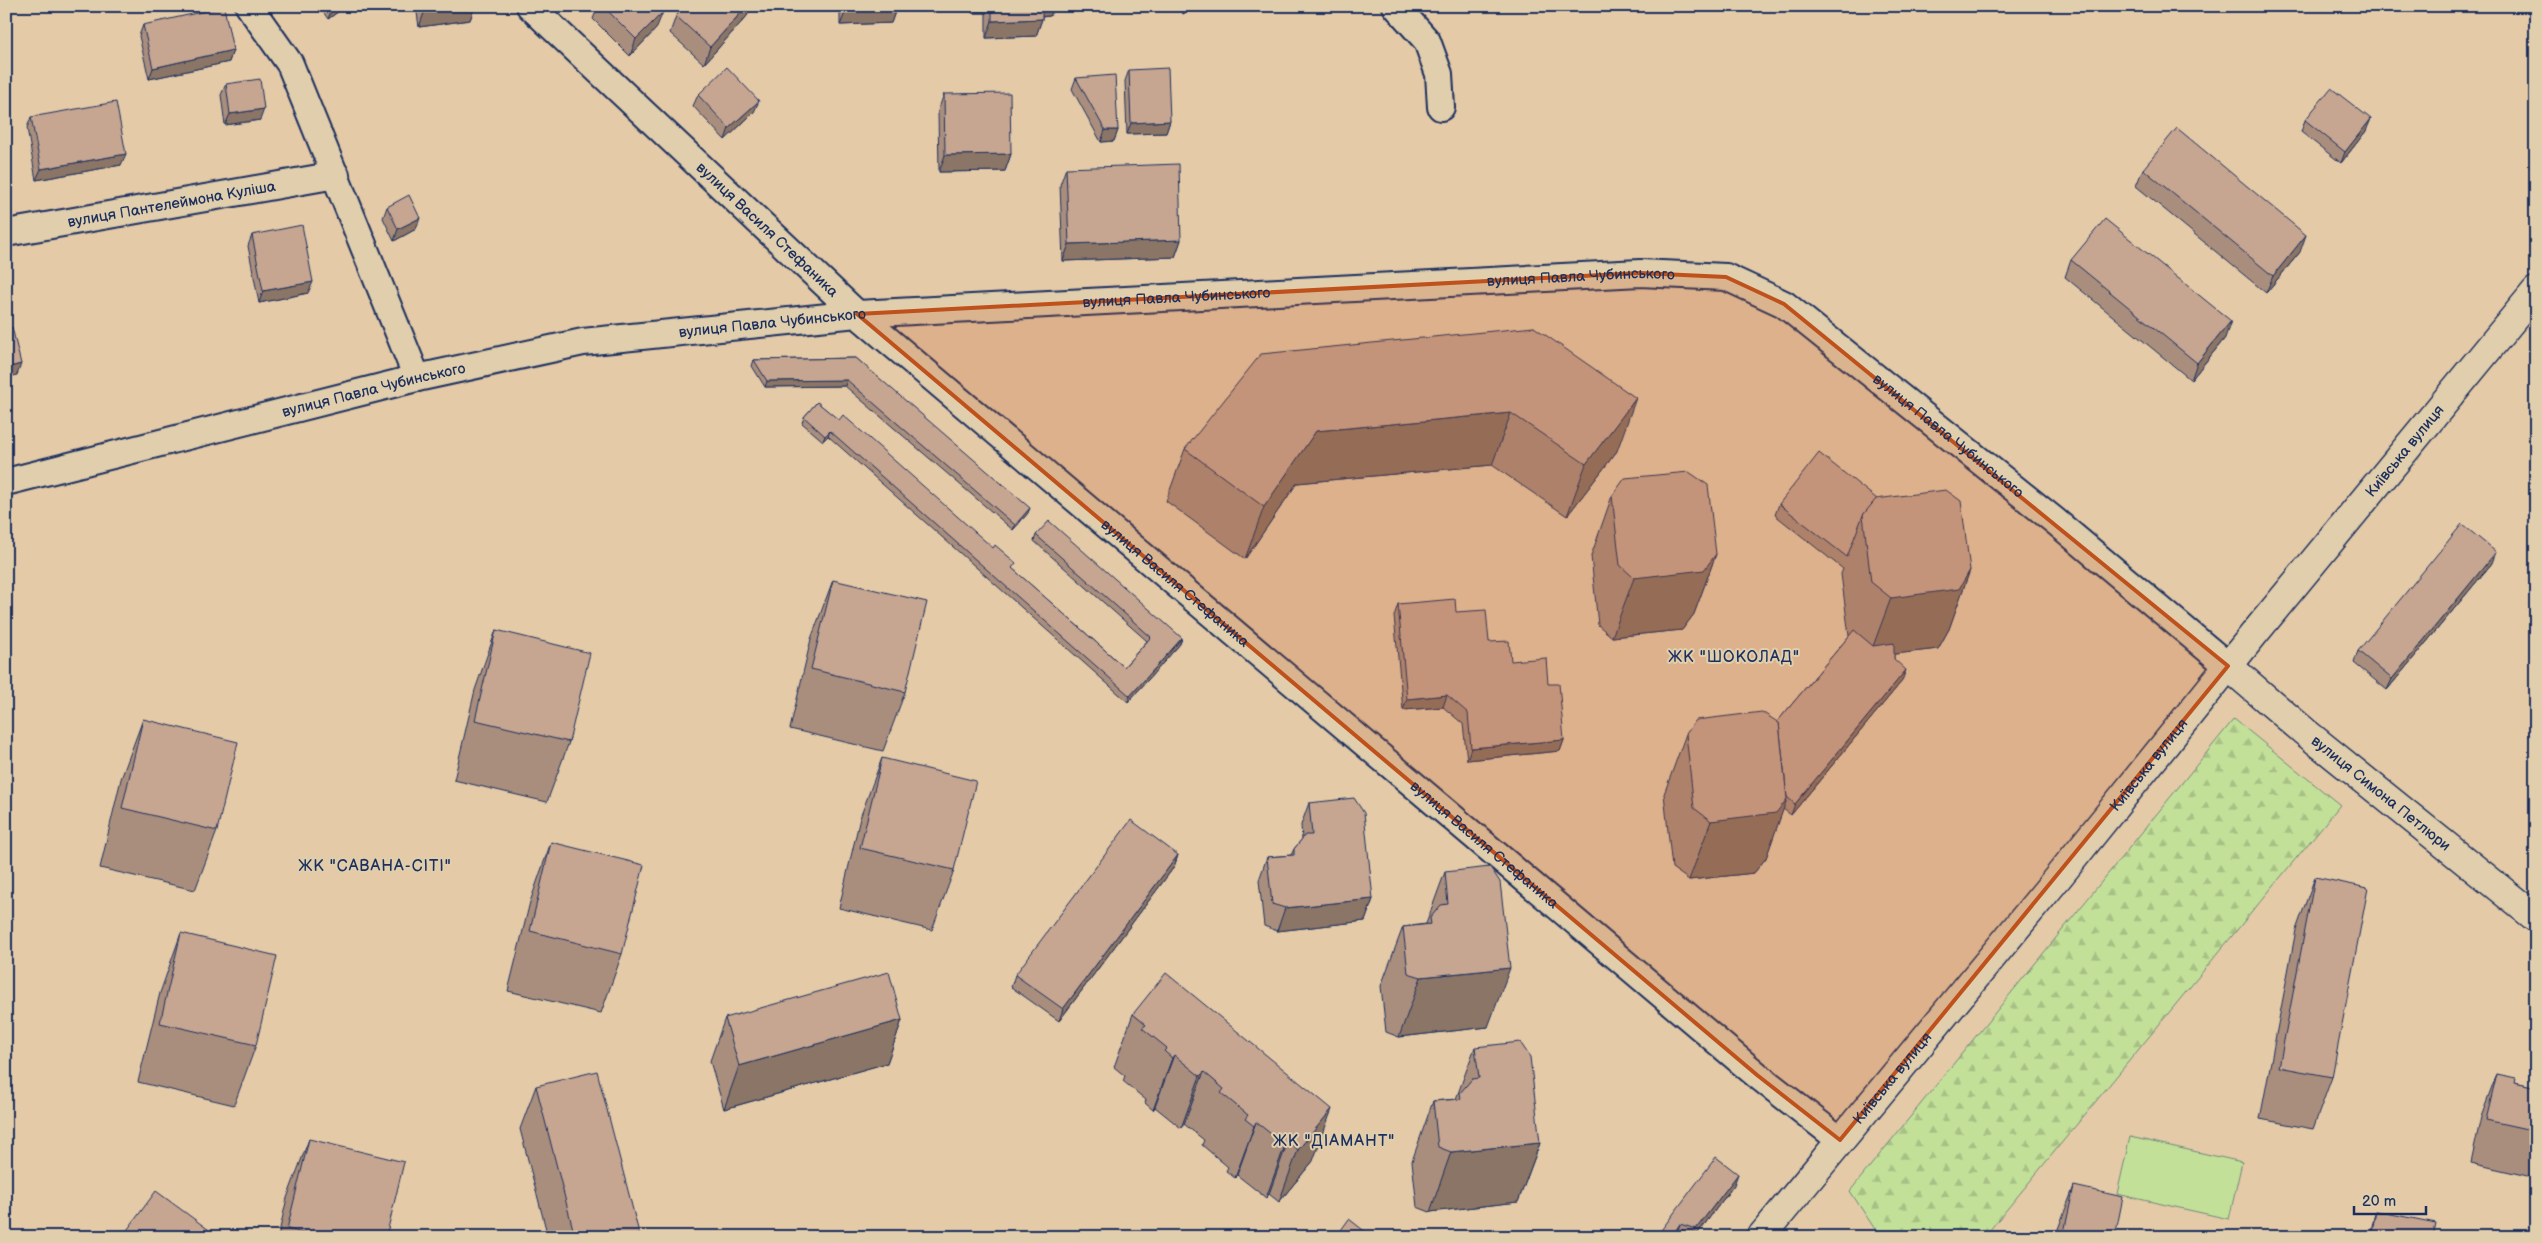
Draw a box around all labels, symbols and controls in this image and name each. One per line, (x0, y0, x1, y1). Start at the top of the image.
street label: вулиця Василя Стефаника (692, 158, 842, 301)
street label: вулиця Пантелеймона Куліша (66, 177, 277, 232)
street label: вулиця Павла Чубинського (1486, 264, 1675, 291)
street label: вулиця Павла Чубинського (1082, 283, 1271, 312)
street label: вулиця Павла Чубинського (678, 305, 866, 342)
street label: вулиця Павла Чубинського (280, 359, 467, 422)
street label: вулиця Павла Чубинського (1869, 370, 2028, 502)
street label: Київська вулиця (2361, 401, 2448, 501)
street label: вулиця Василя Стефаника (1097, 515, 1253, 652)
district label: ЖК "ШОКОЛАД" (1668, 648, 1800, 667)
street label: Київська вулиця (2106, 715, 2192, 815)
street label: вулиця Симона Петлюри (2307, 732, 2454, 855)
street label: вулиця Василя Стефаника (1406, 777, 1562, 913)
district label: ЖК "САВАНА-СІТІ" (298, 857, 452, 876)
street label: Київська вулиця (1849, 1029, 1936, 1128)
district label: ЖК "ДІАМАНТ" (1273, 1132, 1395, 1151)
scale bar (2354, 1183, 2427, 1215)
text: 20 m (2362, 1192, 2396, 1211)

